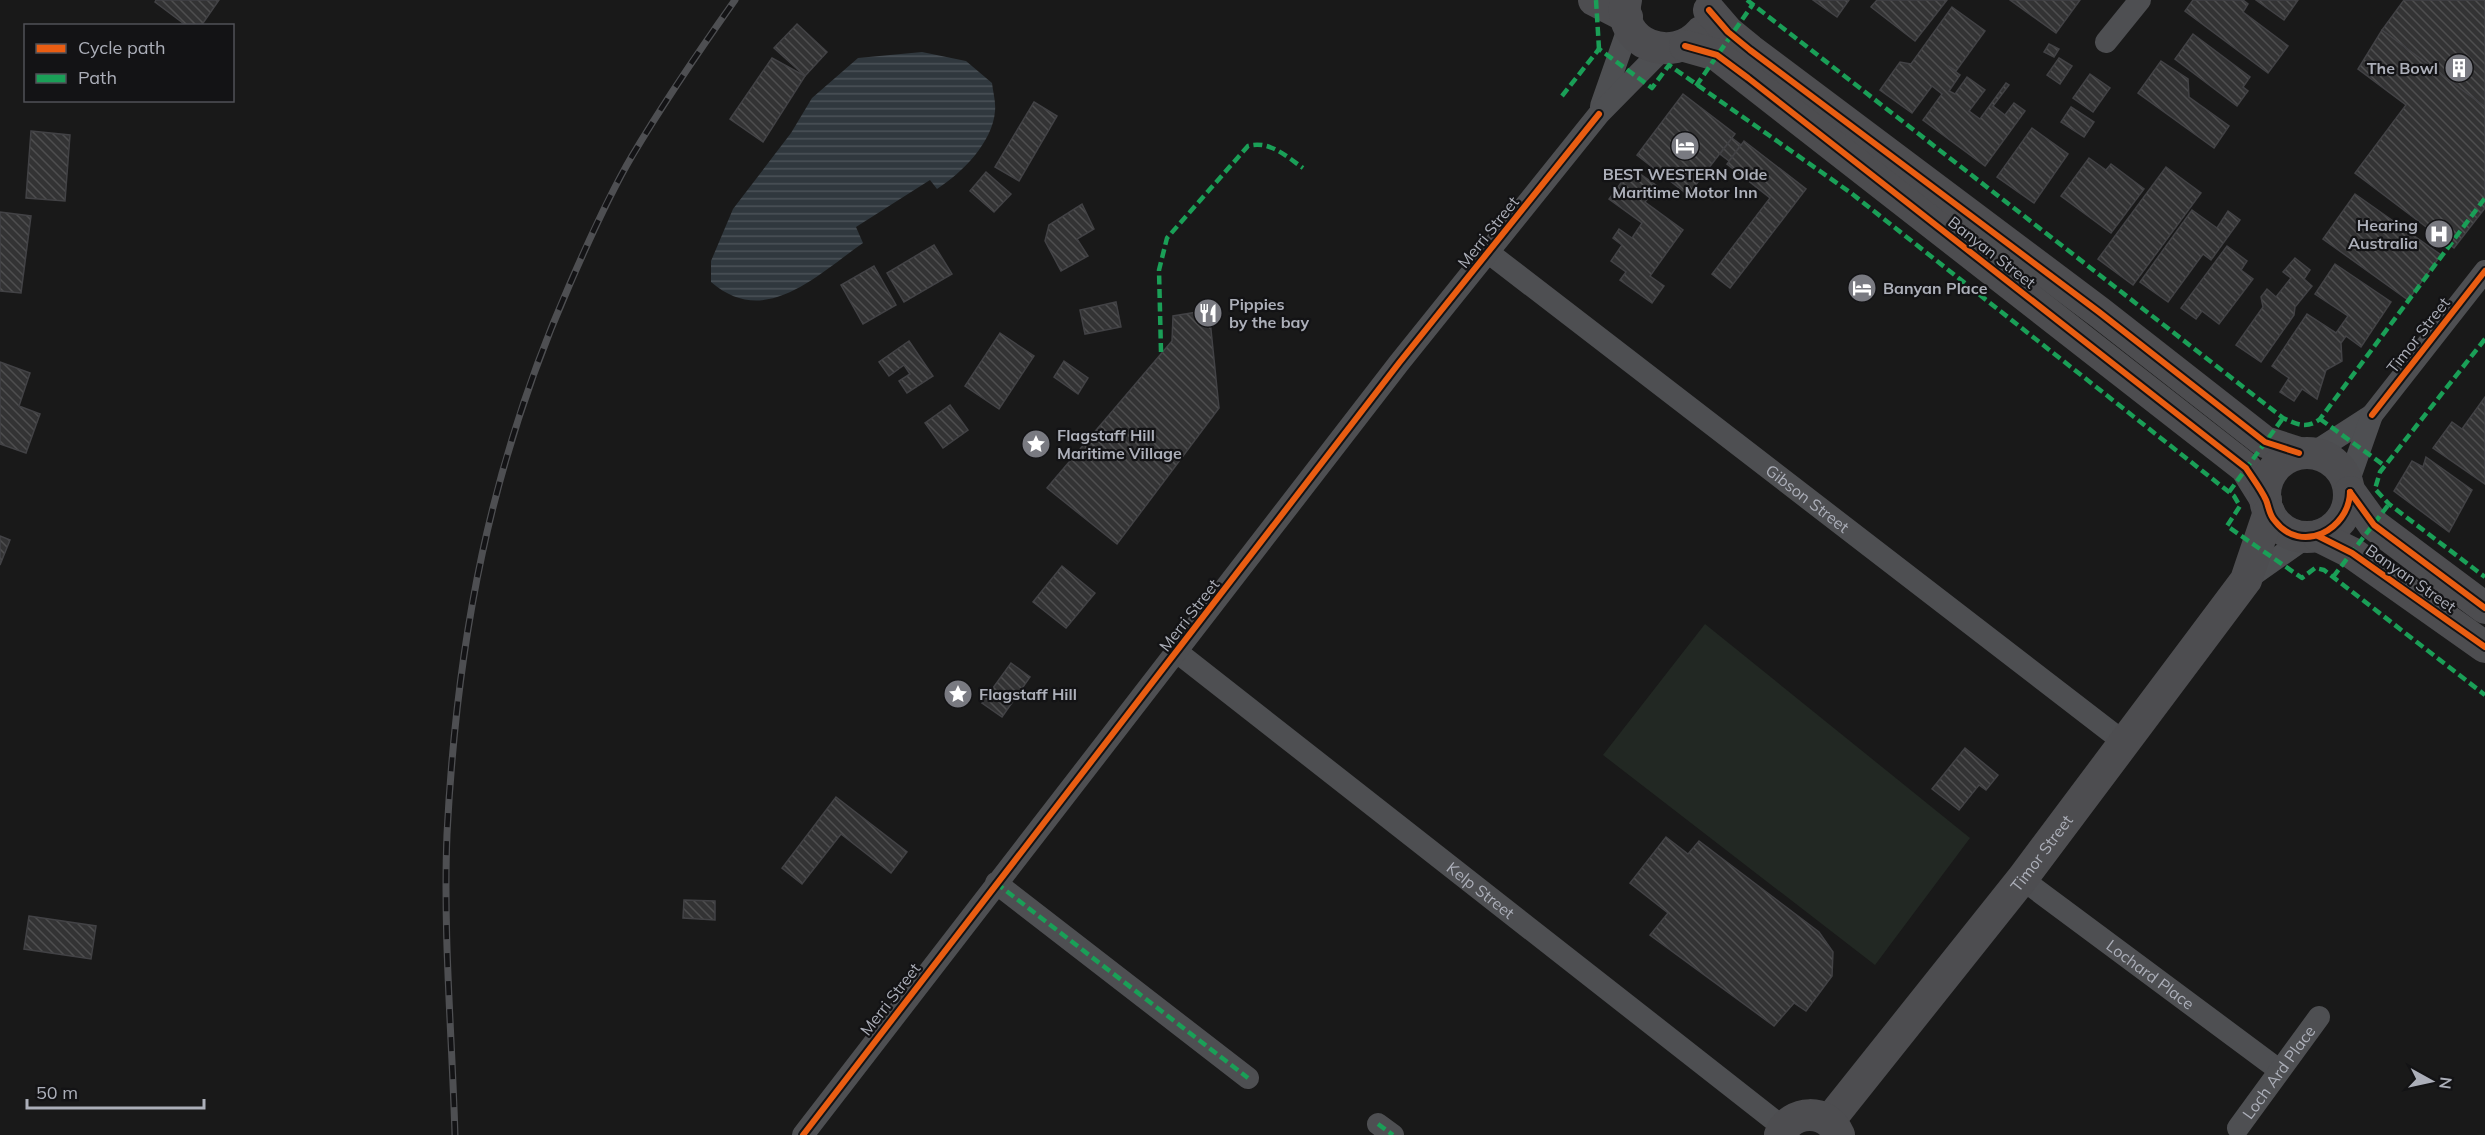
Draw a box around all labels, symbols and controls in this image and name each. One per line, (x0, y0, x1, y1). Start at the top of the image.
legend (24, 24, 234, 102)
text: Cycle path (78, 36, 165, 59)
building icon: The Bowl (2443, 52, 2475, 84)
place label: The Bowl (2367, 58, 2438, 78)
text: Path (78, 66, 117, 89)
hotel icon: BEST WESTERN Olde Maritime Motor Inn (1669, 130, 1701, 162)
place label: BEST WESTERN Olde Maritime Motor Inn (1603, 164, 1768, 202)
street label: Merri Street (1453, 192, 1523, 272)
street label: Banyan Street (1944, 212, 2040, 293)
place label: Hearing Australia (2348, 215, 2418, 253)
hospital icon: Hearing Australia (2423, 218, 2455, 250)
hotel icon: Banyan Place (1846, 272, 1878, 304)
place label: Banyan Place (1883, 278, 1988, 298)
street label: Timor Street (2382, 293, 2454, 377)
place label: Pippies by the bay (1229, 294, 1309, 332)
restaurant icon: Pippies by the bay (1192, 297, 1224, 329)
place label: Flagstaff Hill Maritime Village (1057, 425, 1182, 463)
place icon: Flagstaff Hill Maritime Village (1020, 428, 1052, 460)
street label: Gibson Street (1762, 460, 1854, 537)
street label: Banyan Street (2362, 540, 2460, 617)
street label: Merri Street (1155, 575, 1224, 655)
place icon: Flagstaff Hill (942, 678, 974, 710)
place label: Flagstaff Hill (979, 684, 1077, 704)
street label: Timor Street (2006, 810, 2077, 895)
street label: Kelp Street (1443, 857, 1519, 923)
street label: Lochard Place (2102, 935, 2198, 1014)
street label: Merri Street (856, 959, 925, 1039)
street label: Loch Ard Place (2238, 1022, 2319, 1123)
north arrow (2401, 1051, 2461, 1111)
scale bar (27, 1072, 204, 1110)
text: N (2435, 1076, 2457, 1090)
text: 50 m (36, 1081, 78, 1104)

